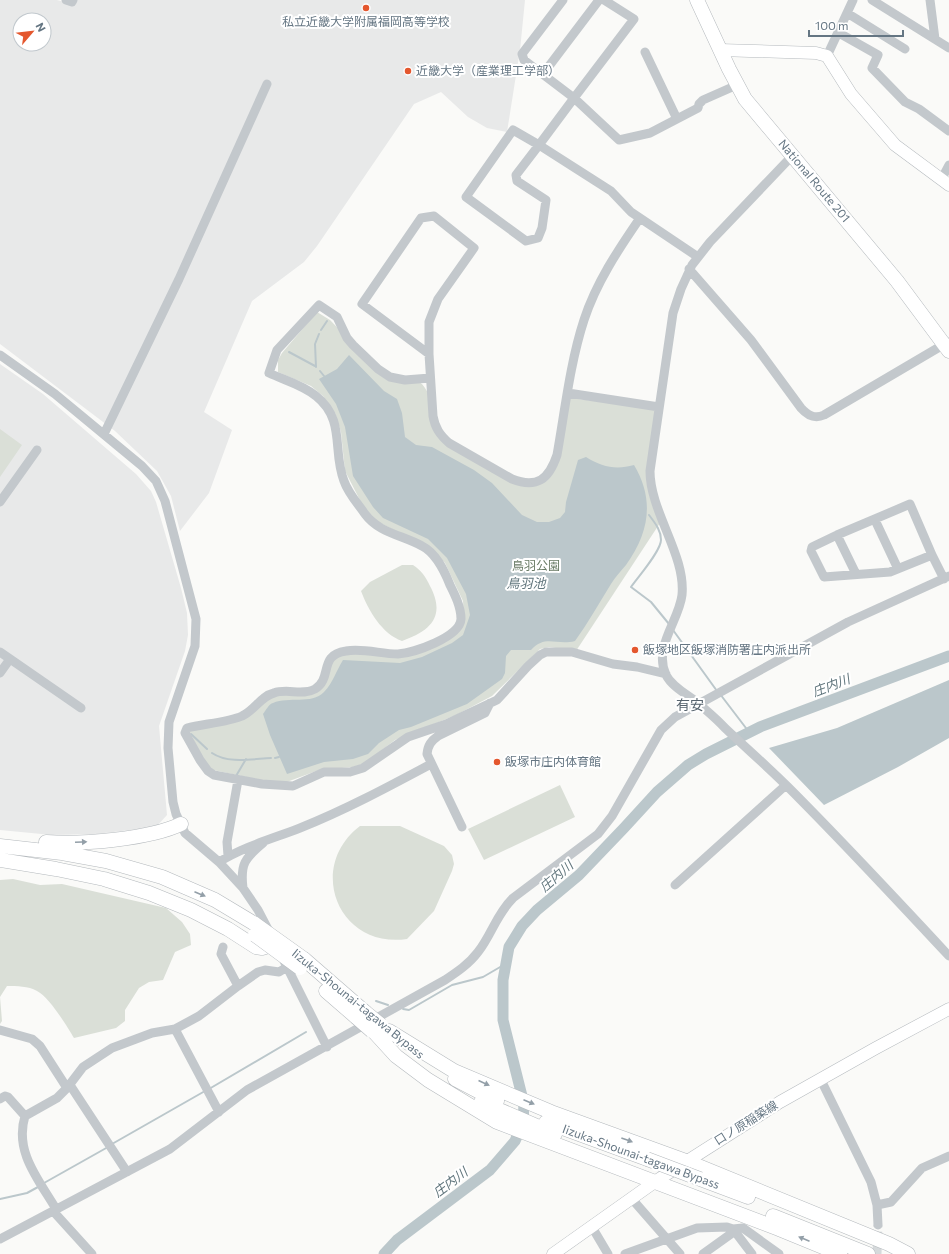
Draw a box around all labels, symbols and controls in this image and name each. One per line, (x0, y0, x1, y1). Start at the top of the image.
marker: 私立近畿大学附属福岡高等学校 (361, 3, 371, 13)
north arrow (12, 12, 52, 52)
scale bar (809, 12, 903, 38)
place label: 私立近畿大学附属福岡高等学校 (282, 14, 450, 28)
text: 100 m (815, 18, 849, 32)
text: N (34, 20, 49, 34)
place label: 近畿大学（産業理工学部） (416, 63, 560, 77)
marker: 近畿大学（産業理工学部） (403, 66, 413, 76)
street label: National Route 201 (776, 136, 853, 225)
park label: 鳥羽公園 (512, 558, 560, 572)
water label: 鳥羽池 (506, 575, 547, 591)
place label: 飯塚地区飯塚消防署庄内派出所 (643, 642, 811, 656)
marker: 飯塚地区飯塚消防署庄内派出所 (630, 645, 640, 655)
water label: 庄内川 (810, 670, 854, 699)
district label: 有安 (676, 696, 704, 713)
place label: 飯塚市庄内体育館 (505, 754, 601, 768)
marker: 飯塚市庄内体育館 (492, 757, 502, 767)
one-way arrow (75, 839, 87, 846)
water label: 庄内川 (536, 856, 577, 895)
one-way arrow (195, 891, 207, 897)
street label: Iizuka-Shounai-tagawa Bypass (290, 946, 428, 1061)
one-way arrow (479, 1080, 491, 1086)
street label: 口ノ原稲築線 (711, 1097, 780, 1147)
one-way arrow (523, 1099, 534, 1105)
street label: Iizuka-Shounai-tagawa Bypass (561, 1121, 722, 1191)
one-way arrow (622, 1137, 634, 1143)
water label: 庄内川 (430, 1163, 472, 1200)
one-way arrow (798, 1236, 810, 1242)

